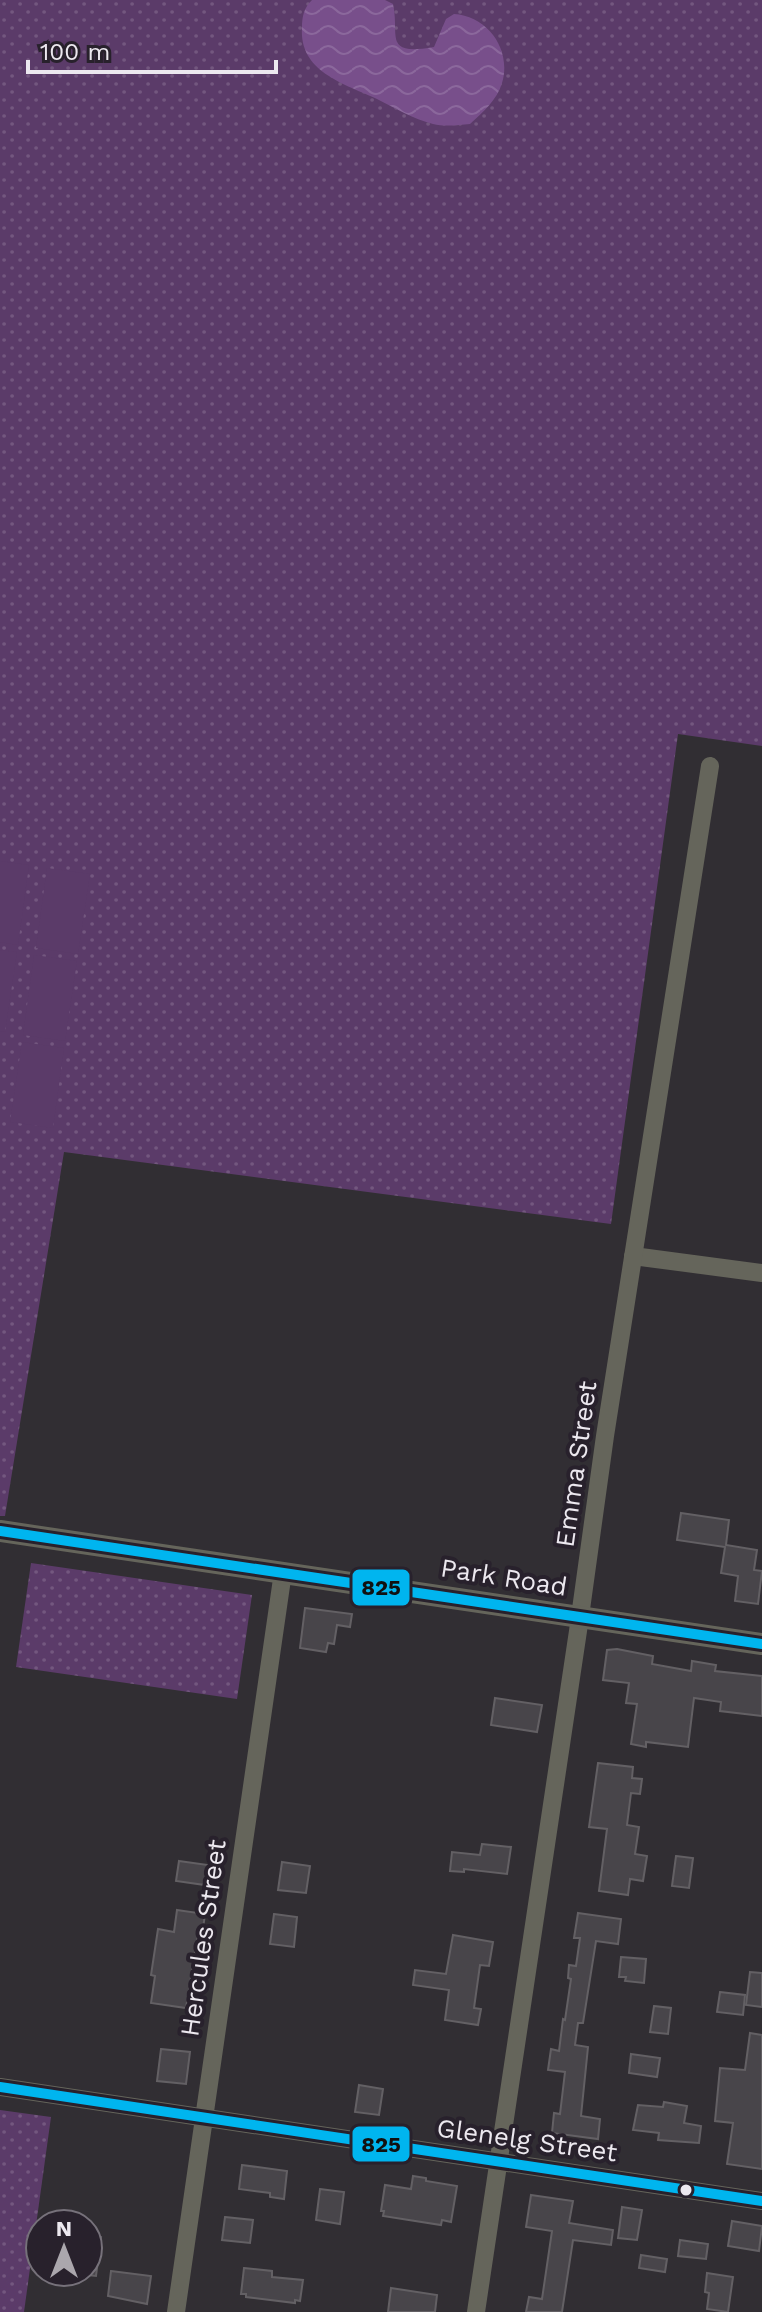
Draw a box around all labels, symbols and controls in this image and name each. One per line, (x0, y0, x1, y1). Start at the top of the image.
scale bar (28, 24, 276, 74)
text: 100 m (40, 38, 110, 66)
street label: Emma Street (549, 1379, 603, 1549)
street label: Park Road (439, 1552, 569, 1602)
line badge: 825 (351, 1568, 411, 1607)
text: 825 (361, 1575, 401, 1600)
street label: Hercules Street (174, 1838, 232, 2038)
street label: Glenelg Street (435, 2112, 619, 2168)
line badge: 825 (351, 2125, 411, 2163)
text: 825 (361, 2132, 401, 2157)
unlabelled marker (678, 2182, 694, 2198)
north arrow (24, 2208, 104, 2288)
text: N (56, 2216, 72, 2241)

